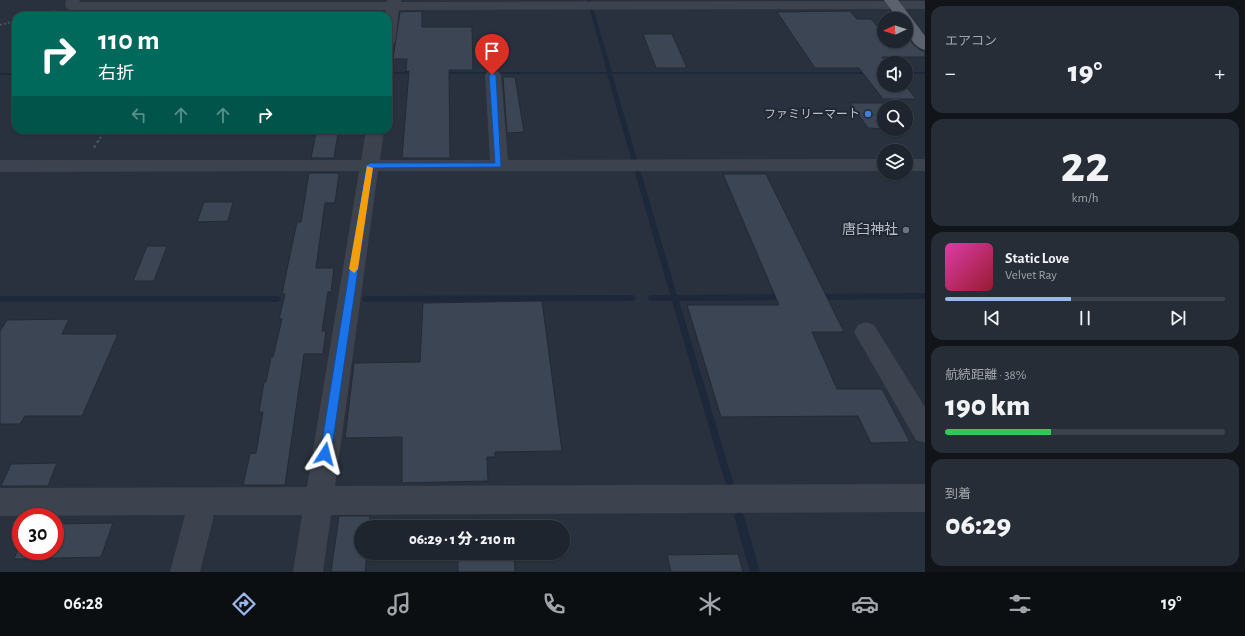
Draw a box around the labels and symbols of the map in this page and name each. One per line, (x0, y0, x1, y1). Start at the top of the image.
north arrow (877, 12, 913, 48)
pin (475, 34, 509, 75)
place label: ファミリーマート (764, 108, 860, 120)
marker: ファミリーマート (863, 109, 873, 119)
place label: 唐臼神社 (842, 222, 898, 237)
marker: 唐臼神社 (901, 225, 911, 235)
position arrow (304, 433, 346, 475)
speed limit sign: 30 (12, 508, 64, 560)

